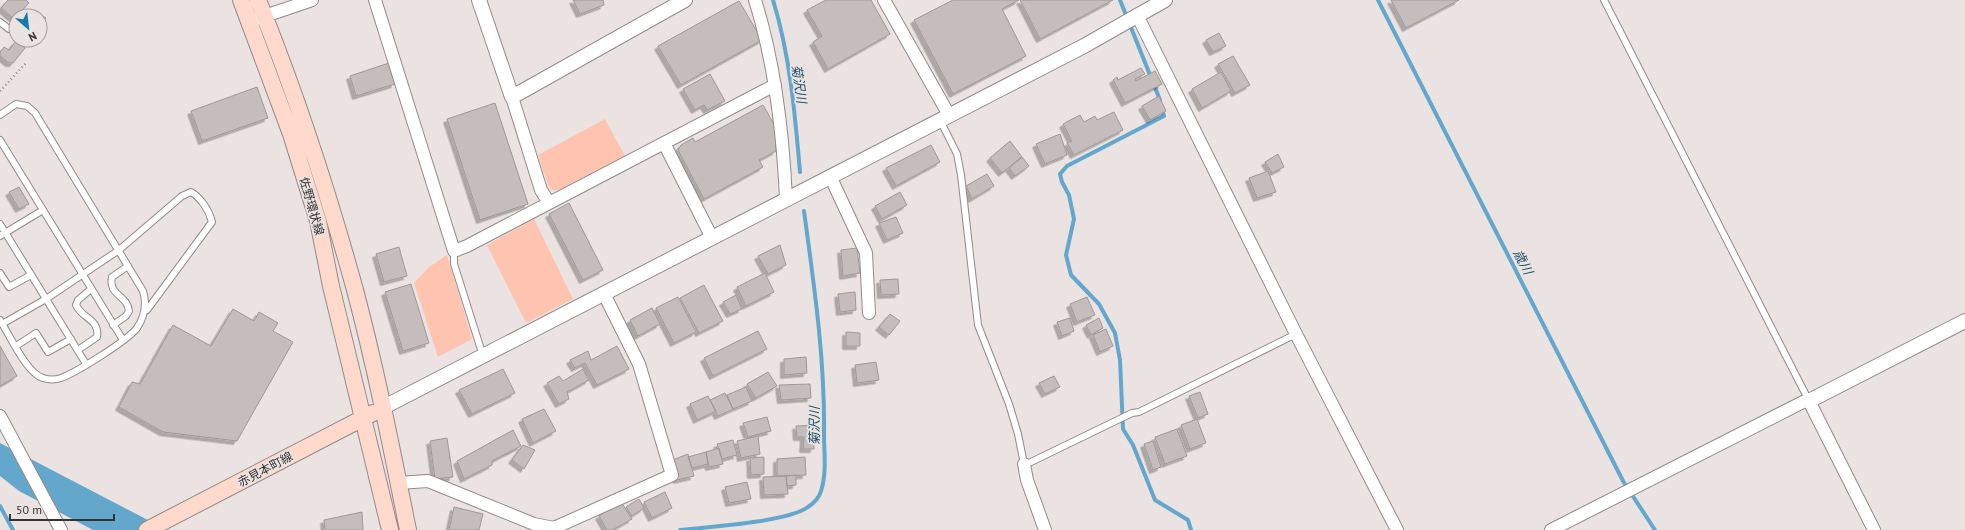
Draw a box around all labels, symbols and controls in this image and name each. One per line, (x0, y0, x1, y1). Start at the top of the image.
north arrow (8, 8, 48, 48)
text: N (26, 29, 39, 45)
water label: 菊沢川 (788, 63, 810, 106)
street label: 佐野環状線 (297, 175, 327, 237)
water label: 歳川 (1510, 247, 1537, 279)
water label: 菊沢川 (806, 405, 823, 446)
street label: 赤見本町線 (235, 448, 295, 490)
scale bar (10, 496, 114, 522)
text: 50 m (16, 502, 42, 517)

